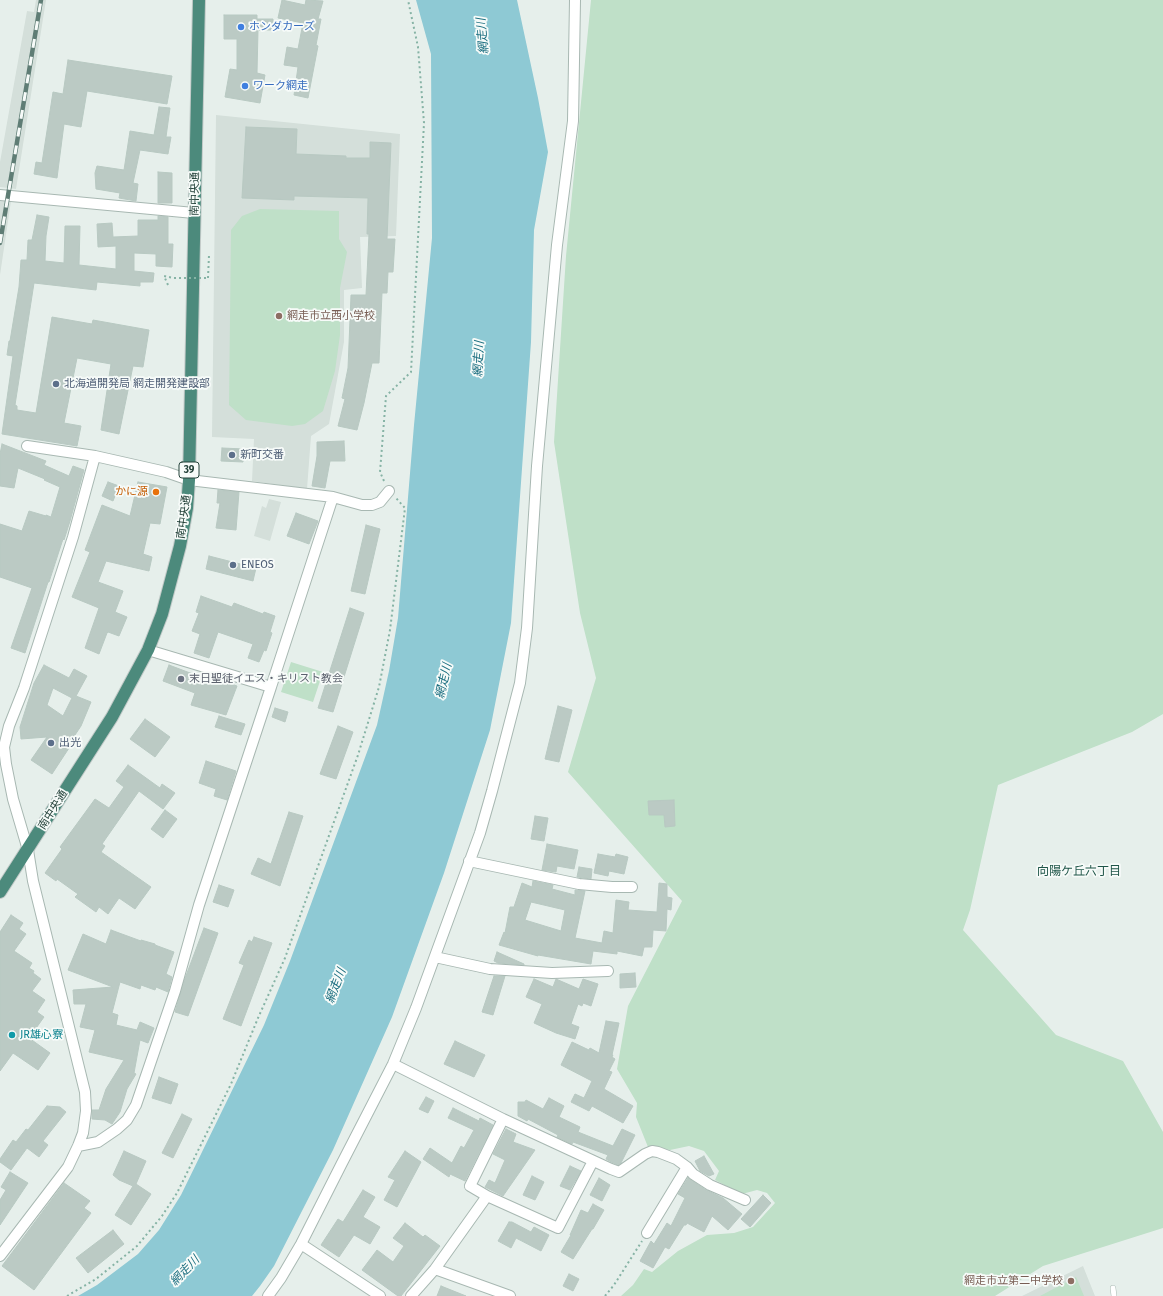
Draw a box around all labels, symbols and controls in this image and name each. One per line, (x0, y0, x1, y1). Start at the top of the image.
water label: 網走川 (474, 17, 492, 55)
place label: ホンダカーズ (249, 20, 315, 34)
marker: ホンダカーズ (236, 22, 246, 32)
place label: ワーク網走 (253, 79, 308, 93)
marker: ワーク網走 (240, 81, 250, 91)
street label: 南中央通 (188, 172, 202, 216)
place label: 網走市立西小学校 (287, 309, 375, 323)
marker: 網走市立西小学校 (274, 311, 284, 321)
water label: 網走川 (471, 341, 487, 377)
place label: 北海道開発局 網走開発建設部 (64, 377, 210, 391)
marker: 北海道開発局 網走開発建設部 (51, 379, 61, 389)
place label: 新町交番 (240, 448, 284, 462)
marker: 新町交番 (227, 450, 237, 460)
road number: 39 (179, 462, 199, 478)
place label: かに源 (115, 485, 148, 499)
marker: かに源 (151, 487, 161, 497)
street label: 南中央通 (174, 494, 194, 540)
place label: ENEOS (241, 558, 274, 572)
marker: ENEOS (228, 560, 238, 570)
water label: 網走川 (433, 662, 455, 700)
place label: 末日聖徒イエス・キリスト教会 (189, 672, 343, 686)
marker: 末日聖徒イエス・キリスト教会 (176, 674, 186, 684)
place label: 出光 (59, 736, 81, 750)
marker: 出光 (46, 738, 56, 748)
street label: 南中央通 (36, 788, 70, 832)
district label: 向陽ケ丘六丁目 (1037, 865, 1121, 879)
water label: 網走川 (323, 967, 349, 1005)
place label: JR雄心寮 (20, 1028, 63, 1042)
marker: JR雄心寮 (7, 1030, 17, 1040)
water label: 網走川 (167, 1253, 203, 1289)
place label: 網走市立第二中学校 (964, 1274, 1063, 1288)
marker: 網走市立第二中学校 (1066, 1276, 1076, 1286)

